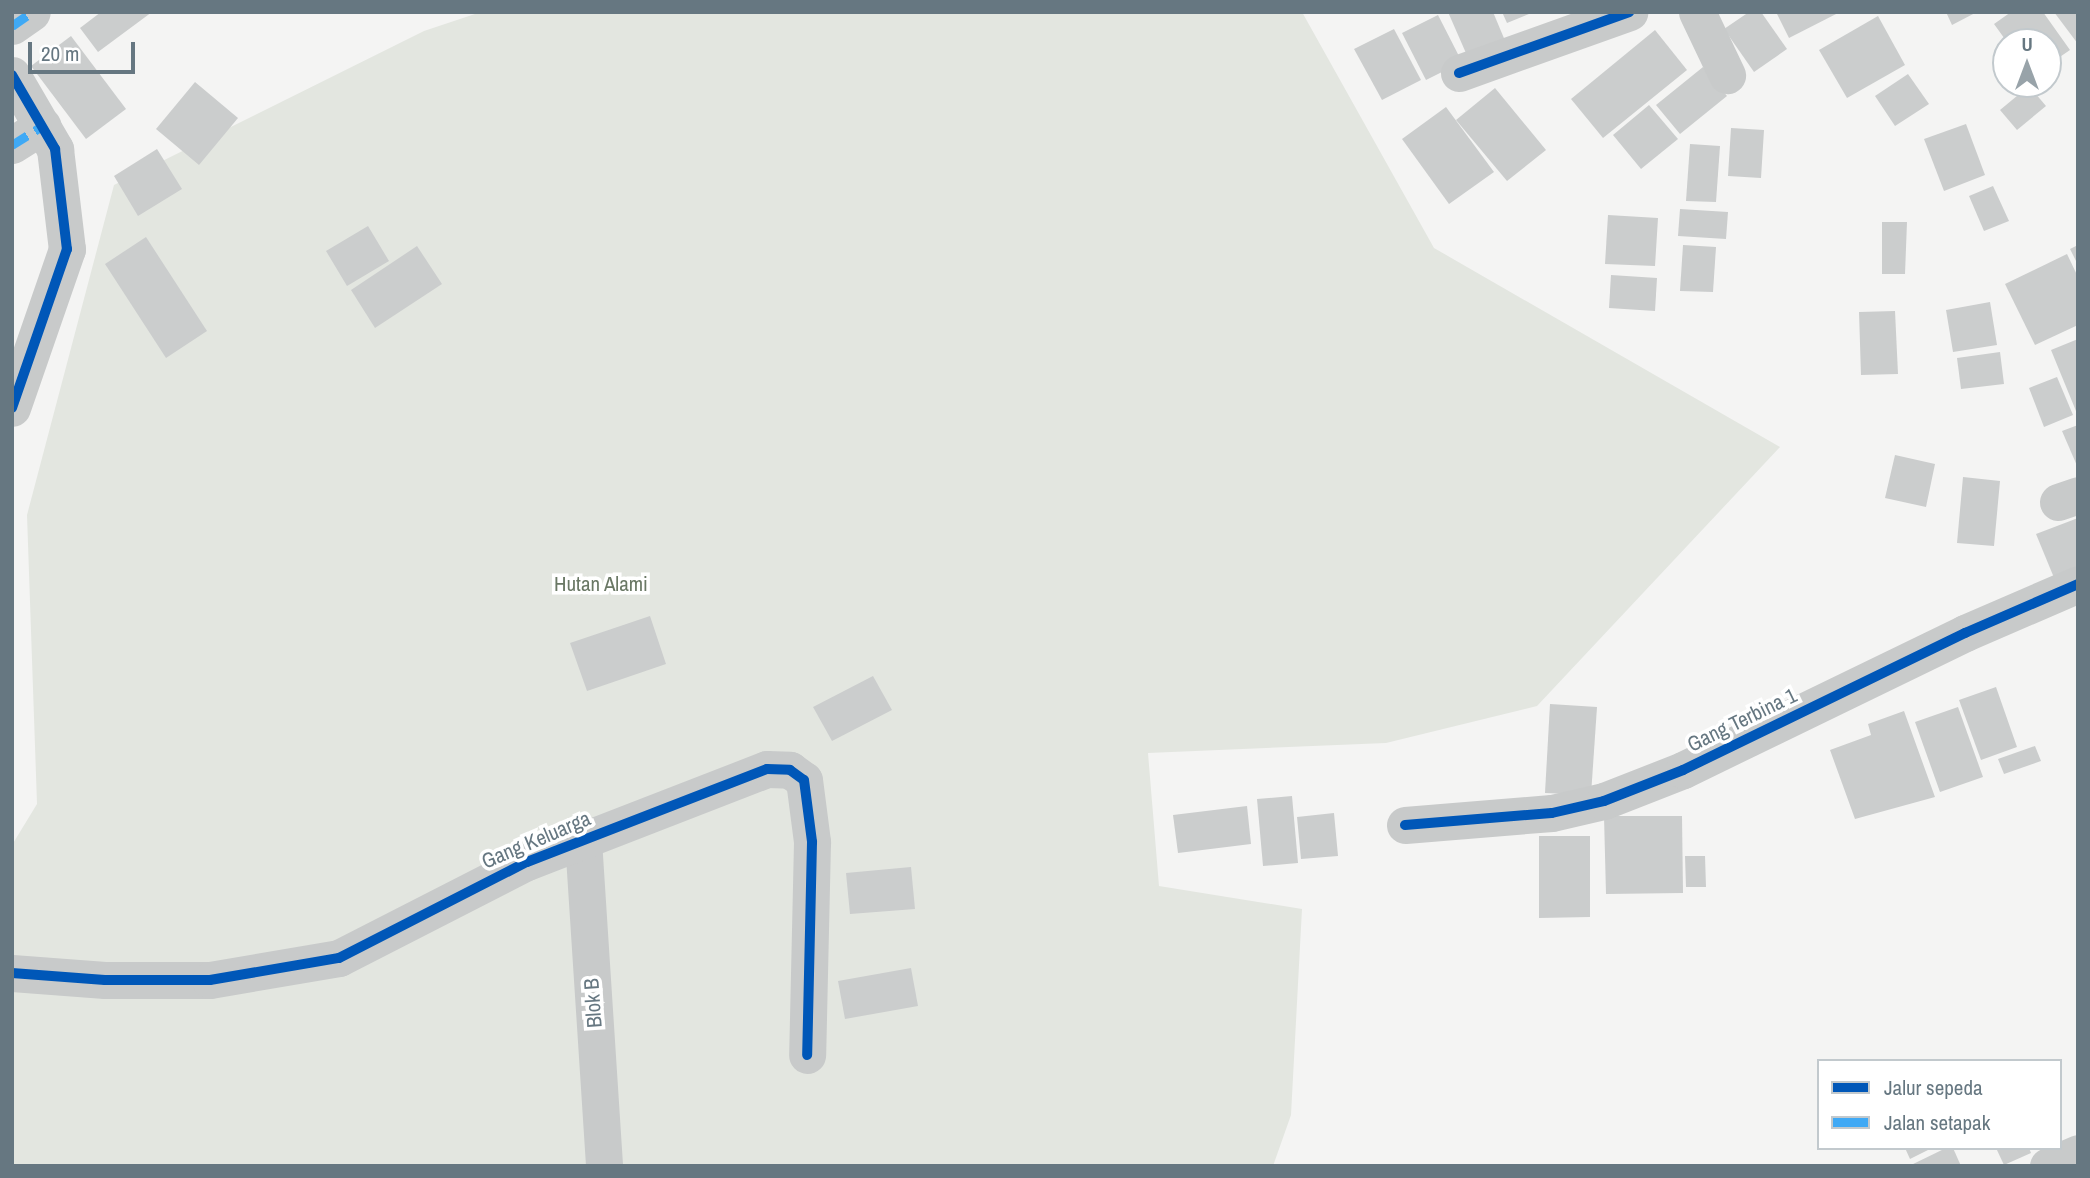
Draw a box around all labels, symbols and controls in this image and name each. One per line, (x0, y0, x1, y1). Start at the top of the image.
scale bar (32, 28, 138, 72)
north arrow (1992, 28, 2062, 98)
text: U (2021, 31, 2033, 57)
text: 20 m (41, 39, 79, 68)
park label: Hutan Alami (554, 571, 648, 597)
street label: Gang Terbina 1 (1683, 683, 1801, 757)
street label: Gang Keluarga (478, 806, 594, 874)
street label: Blok B (579, 977, 607, 1029)
legend (1817, 1059, 2062, 1150)
text: Jalur sepeda (1884, 1073, 1983, 1102)
text: Jalan setapak (1884, 1108, 1990, 1137)

